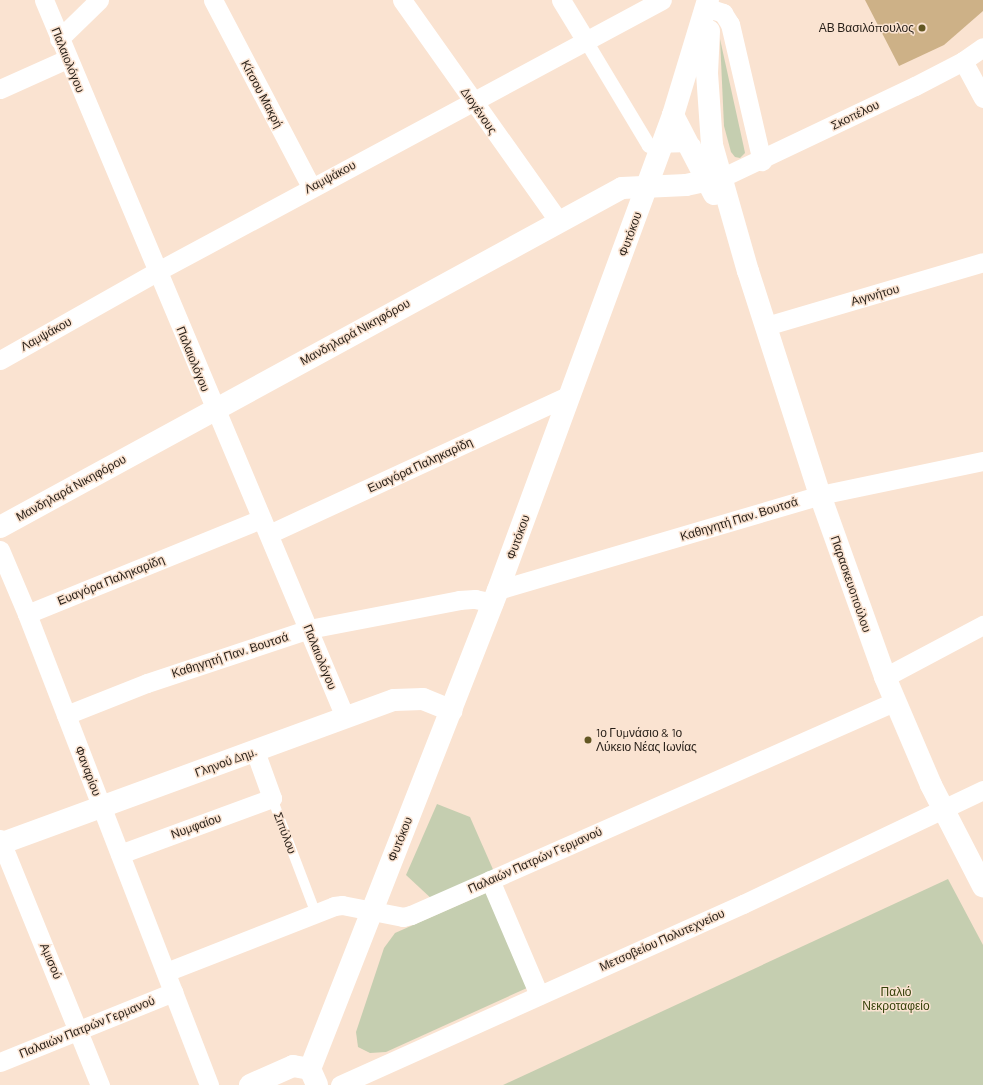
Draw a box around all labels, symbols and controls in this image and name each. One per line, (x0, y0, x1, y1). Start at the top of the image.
place label: ΑΒ Βασιλόπουλος (819, 21, 914, 35)
marker: ΑΒ Βασιλόπουλος (917, 23, 927, 33)
street label: Παλαιολόγου (48, 25, 88, 95)
street label: Κίτσου Μακρή (238, 58, 286, 130)
street label: Διογένους (458, 85, 500, 137)
street label: Σκοπέλου (828, 97, 882, 133)
street label: Λαμψάκου (302, 157, 358, 197)
street label: Φυτόκου (615, 210, 645, 258)
street label: Αιγινήτου (849, 281, 901, 309)
street label: Μανδηλαρά Νικηφόρου (297, 296, 413, 368)
street label: Λαμψάκου (18, 314, 74, 354)
street label: Παλαιολόγου (173, 324, 213, 394)
street label: Ευαγόρα Παληκαρίδη (365, 434, 475, 496)
street label: Μανδηλαρά Νικηφόρου (13, 452, 129, 524)
street label: Καθηγητή Παν. Βουτσά (679, 494, 799, 544)
street label: Φυτόκου (503, 513, 533, 561)
street label: Παρασκευοπούλου (828, 534, 874, 634)
street label: Ευαγόρα Παληκαρίδη (55, 552, 167, 608)
street label: Παλαιολόγου (300, 622, 340, 692)
street label: Καθηγητή Παν. Βουτσά (170, 629, 290, 681)
place label: 1ο Γυμνάσιο & 1ο Λύκειο Νέας Ιωνίας (596, 726, 697, 754)
marker: 1ο Γυμνάσιο & 1ο Λύκειο Νέας Ιωνίας (583, 735, 593, 745)
street label: Φαναρίου (72, 744, 104, 798)
street label: Γληνού Δημ. (193, 744, 259, 780)
street label: Νυμφαίου (169, 810, 223, 842)
street label: Σιπύλου (270, 810, 300, 856)
street label: Φυτόκου (385, 815, 415, 863)
street label: Παλαιών Πατρών Γερμανού (466, 824, 604, 896)
street label: Μετσοβείου Πολυτεχνείου (597, 906, 727, 974)
street label: Αμισού (37, 941, 65, 981)
park label: Παλιό Νεκροταφείο (862, 985, 930, 1013)
street label: Παλαιών Πατρών Γερμανού (17, 993, 157, 1061)

